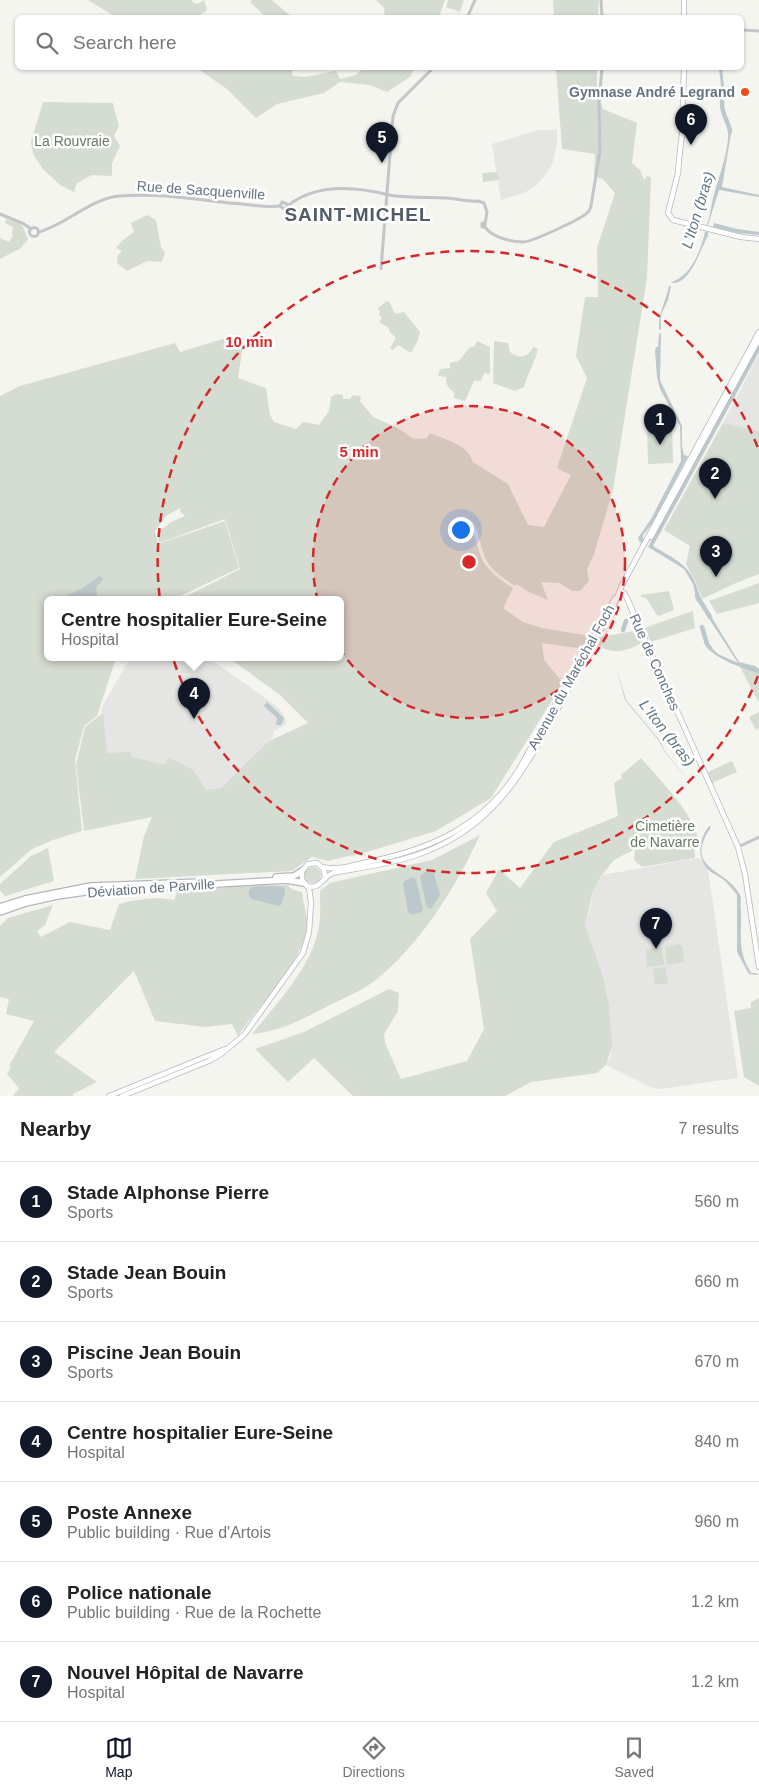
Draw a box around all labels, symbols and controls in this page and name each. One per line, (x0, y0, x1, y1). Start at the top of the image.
search box (15, 15, 744, 70)
icon: search (33, 29, 61, 57)
text: Search here (73, 32, 177, 53)
place label: Gymnase André Legrand (569, 84, 735, 100)
marker: Gymnase André Legrand (739, 86, 751, 98)
pin: 6 (675, 104, 707, 145)
pin: 5 (366, 122, 398, 163)
park label: La Rouvraie (34, 133, 110, 149)
water label: L'Iton (bras) (678, 169, 717, 250)
street label: Rue de Sacquenville (136, 178, 266, 202)
district label: SAINT-MICHEL (284, 204, 432, 225)
text: 10 min (225, 333, 273, 350)
pin: 1 (644, 404, 676, 445)
text: 5 min (339, 443, 379, 460)
pin: 2 (699, 458, 731, 499)
your location (448, 517, 474, 543)
pin: 3 (700, 536, 732, 577)
centre of rings (460, 553, 478, 571)
popup (44, 596, 344, 661)
street label: Avenue du Maréchal Foch (524, 602, 618, 752)
text: Centre hospitalier Eure-Seine (61, 609, 327, 630)
street label: Rue de Conches (626, 611, 684, 713)
text: Hospital (61, 631, 119, 648)
pin: 4 (178, 678, 210, 719)
water label: L'Iton (bras) (636, 696, 699, 769)
park label: Cimetière de Navarre (630, 818, 700, 850)
street label: Déviation de Parville (87, 876, 215, 900)
pin: 7 (640, 908, 672, 949)
text: Nearby (20, 1117, 91, 1140)
text: 7 results (679, 1120, 739, 1137)
text: Stade Alphonse Pierre (67, 1182, 269, 1203)
text: 1 (32, 1193, 40, 1210)
text: 560 m (695, 1193, 739, 1210)
text: Sports (67, 1204, 113, 1221)
text: Stade Jean Bouin (67, 1262, 226, 1283)
text: 2 (32, 1273, 40, 1290)
text: 660 m (695, 1273, 739, 1290)
text: Sports (67, 1284, 113, 1301)
text: Piscine Jean Bouin (67, 1342, 241, 1363)
text: 3 (32, 1353, 40, 1370)
text: 670 m (695, 1353, 739, 1370)
text: Sports (67, 1364, 113, 1381)
text: Centre hospitalier Eure-Seine (67, 1422, 333, 1443)
text: 4 (32, 1433, 40, 1450)
text: 840 m (695, 1433, 739, 1450)
text: Hospital (67, 1444, 125, 1461)
text: Poste Annexe (67, 1502, 192, 1523)
text: 5 (32, 1513, 40, 1530)
text: 960 m (695, 1513, 739, 1530)
text: Public building · Rue d'Artois (67, 1524, 271, 1541)
text: Police nationale (67, 1582, 212, 1603)
text: 6 (32, 1593, 40, 1610)
text: 1.2 km (691, 1593, 739, 1610)
text: Public building · Rue de la Rochette (67, 1604, 321, 1621)
text: Nouvel Hôpital de Navarre (67, 1662, 304, 1683)
text: 7 (32, 1673, 40, 1690)
text: 1.2 km (691, 1673, 739, 1690)
text: Hospital (67, 1684, 125, 1701)
tab: Map (105, 1734, 133, 1780)
tab: Directions (343, 1734, 405, 1780)
tab: Saved (614, 1734, 654, 1780)

